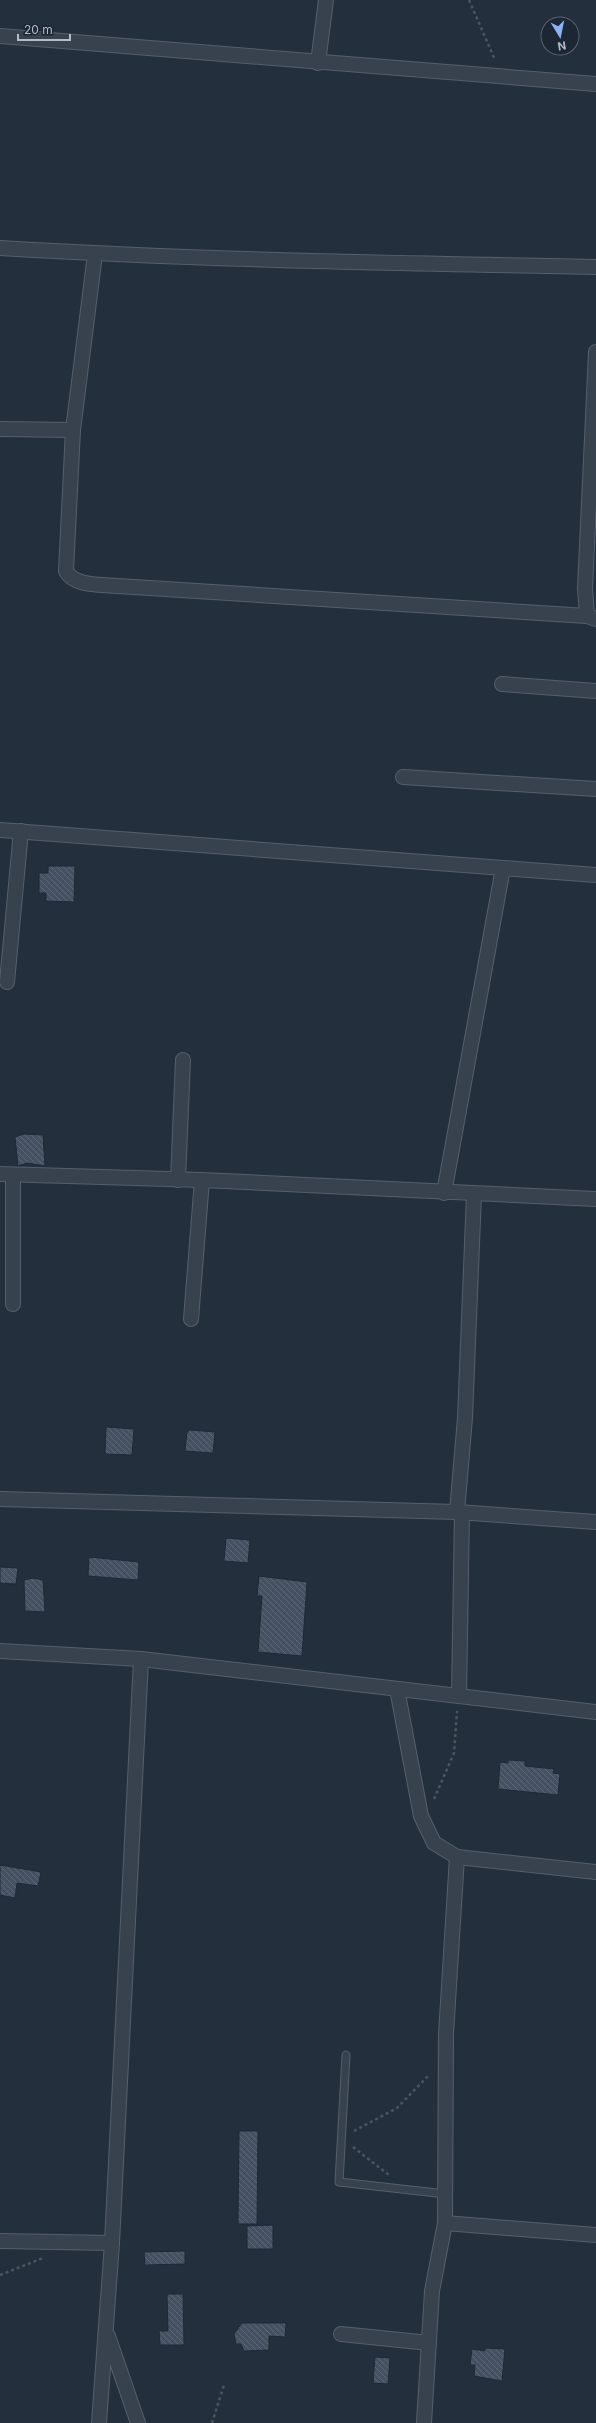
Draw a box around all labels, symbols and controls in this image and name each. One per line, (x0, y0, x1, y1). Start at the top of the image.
scale bar (18, 16, 70, 42)
north arrow (540, 16, 580, 56)
text: 20 m (24, 22, 53, 37)
text: N (556, 38, 567, 53)

